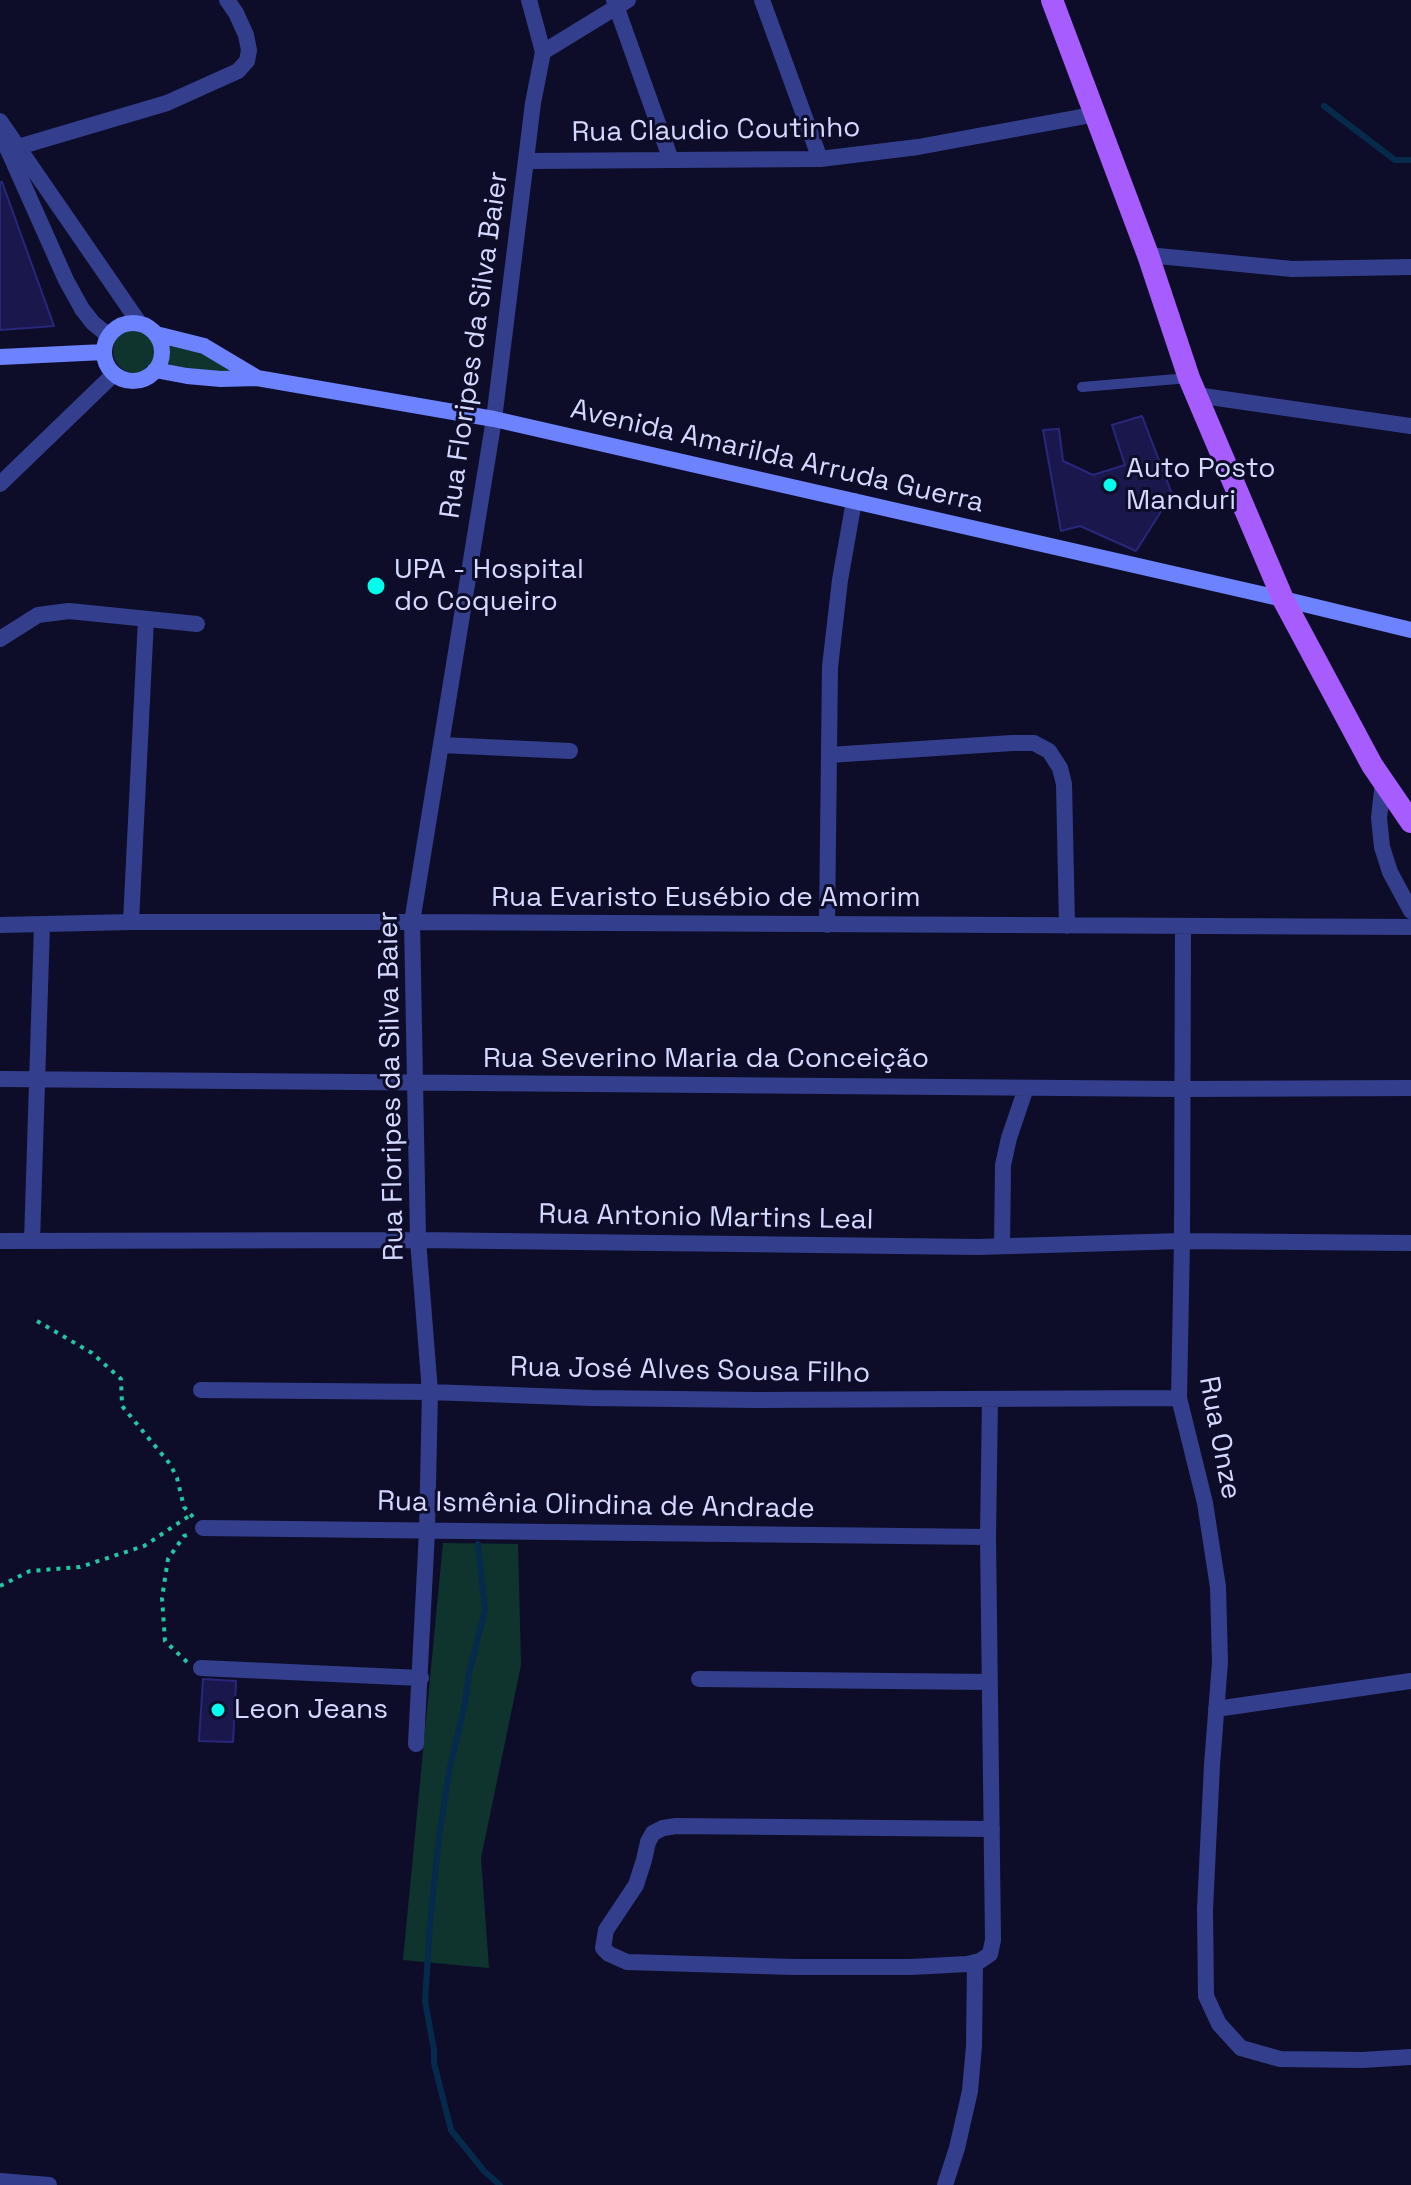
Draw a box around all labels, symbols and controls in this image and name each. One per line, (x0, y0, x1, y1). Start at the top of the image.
street label: Rua Claudio Coutinho (571, 112, 861, 150)
street label: Rua Floripes da Silva Baier (434, 169, 516, 521)
street label: Avenida Amarilda Arruda Guerra (567, 393, 987, 521)
place label: Auto Posto Manduri (1126, 452, 1275, 518)
marker: Auto Posto Manduri (1101, 476, 1119, 494)
place label: UPA - Hospital do Coqueiro (394, 553, 584, 619)
marker: UPA - Hospital do Coqueiro (365, 575, 387, 597)
street label: Rua Evaristo Eusébio de Amorim (491, 881, 921, 915)
street label: Rua Floripes da Silva Baier (372, 911, 412, 1261)
street label: Rua Severino Maria da Conceição (483, 1042, 929, 1076)
street label: Rua Antonio Martins Leal (538, 1198, 874, 1238)
street label: Rua José Alves Sousa Filho (510, 1351, 870, 1391)
street label: Rua Onze (1191, 1374, 1247, 1502)
street label: Rua Ismênia Olindina de Andrade (377, 1485, 815, 1527)
place label: Leon Jeans (234, 1693, 388, 1727)
marker: Leon Jeans (209, 1701, 227, 1719)

